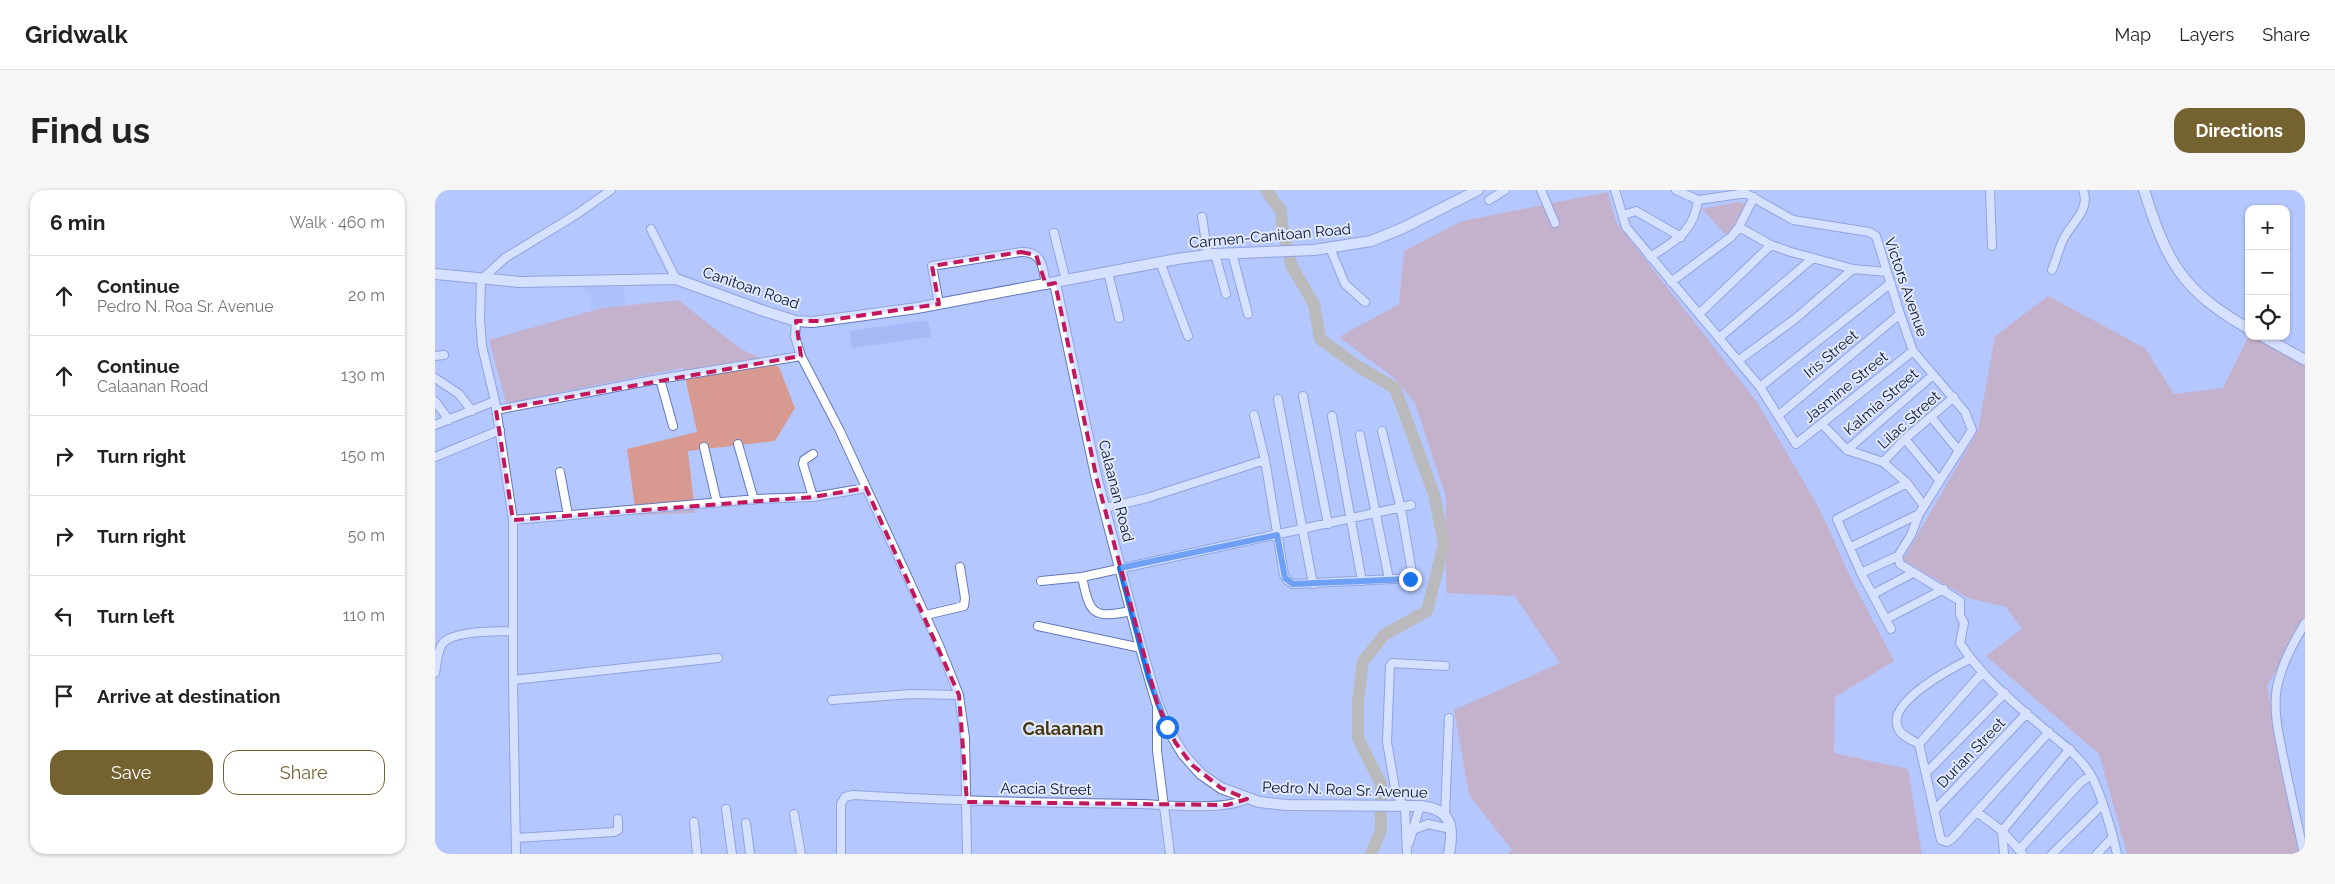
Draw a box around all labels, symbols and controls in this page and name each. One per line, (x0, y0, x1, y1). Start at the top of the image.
text: Gridwalk (25, 20, 128, 49)
text: Map (2115, 24, 2151, 45)
text: Layers (2179, 24, 2234, 45)
text: Share (2262, 24, 2310, 45)
button: Directions (2174, 108, 2305, 153)
text: Find us (30, 110, 150, 151)
map controls (2245, 205, 2290, 340)
button: + (2245, 205, 2290, 250)
text: 6 min (50, 210, 105, 235)
text: Walk · 460 m (289, 213, 385, 232)
street label: Carmen-Canitoan Road (1188, 220, 1352, 252)
street label: Victors Avenue (1881, 235, 1932, 339)
button: − (2245, 250, 2290, 295)
street label: Canitoan Road (700, 263, 802, 313)
text: Continue (97, 275, 180, 297)
icon: ahead (50, 282, 78, 310)
text: 20 m (348, 286, 385, 305)
button: locate (2245, 295, 2290, 340)
text: Pedro N. Roa Sr. Avenue (97, 297, 274, 316)
street label: Iris Street (1800, 326, 1862, 382)
street label: Jasmine Street (1800, 348, 1892, 426)
text: Continue (97, 355, 180, 377)
icon: ahead (50, 362, 78, 390)
street label: Kalmia Street (1840, 365, 1922, 439)
text: 130 m (341, 366, 385, 385)
text: Calaanan Road (97, 377, 208, 396)
street label: Lilac Street (1874, 387, 1944, 453)
street label: Calaanan Road (1095, 438, 1137, 544)
icon: right (50, 442, 78, 470)
text: Turn right (97, 445, 186, 467)
text: 150 m (341, 446, 385, 465)
icon: right (50, 522, 78, 550)
text: Turn right (97, 525, 186, 547)
text: 50 m (348, 526, 385, 545)
route end (1399, 568, 1422, 591)
icon: left (50, 602, 78, 630)
text: Turn left (97, 605, 174, 627)
text: 110 m (343, 606, 385, 625)
icon: arrive (50, 682, 78, 710)
text: Arrive at destination (97, 685, 281, 707)
street label: Durian Street (1933, 714, 2009, 792)
route start (1156, 716, 1179, 739)
district label: Calaanan (1022, 718, 1104, 739)
button: Save (50, 750, 213, 795)
button: Share (223, 750, 385, 795)
street label: Pedro N. Roa Sr. Avenue (1262, 778, 1428, 802)
street label: Acacia Street (1000, 779, 1092, 799)

